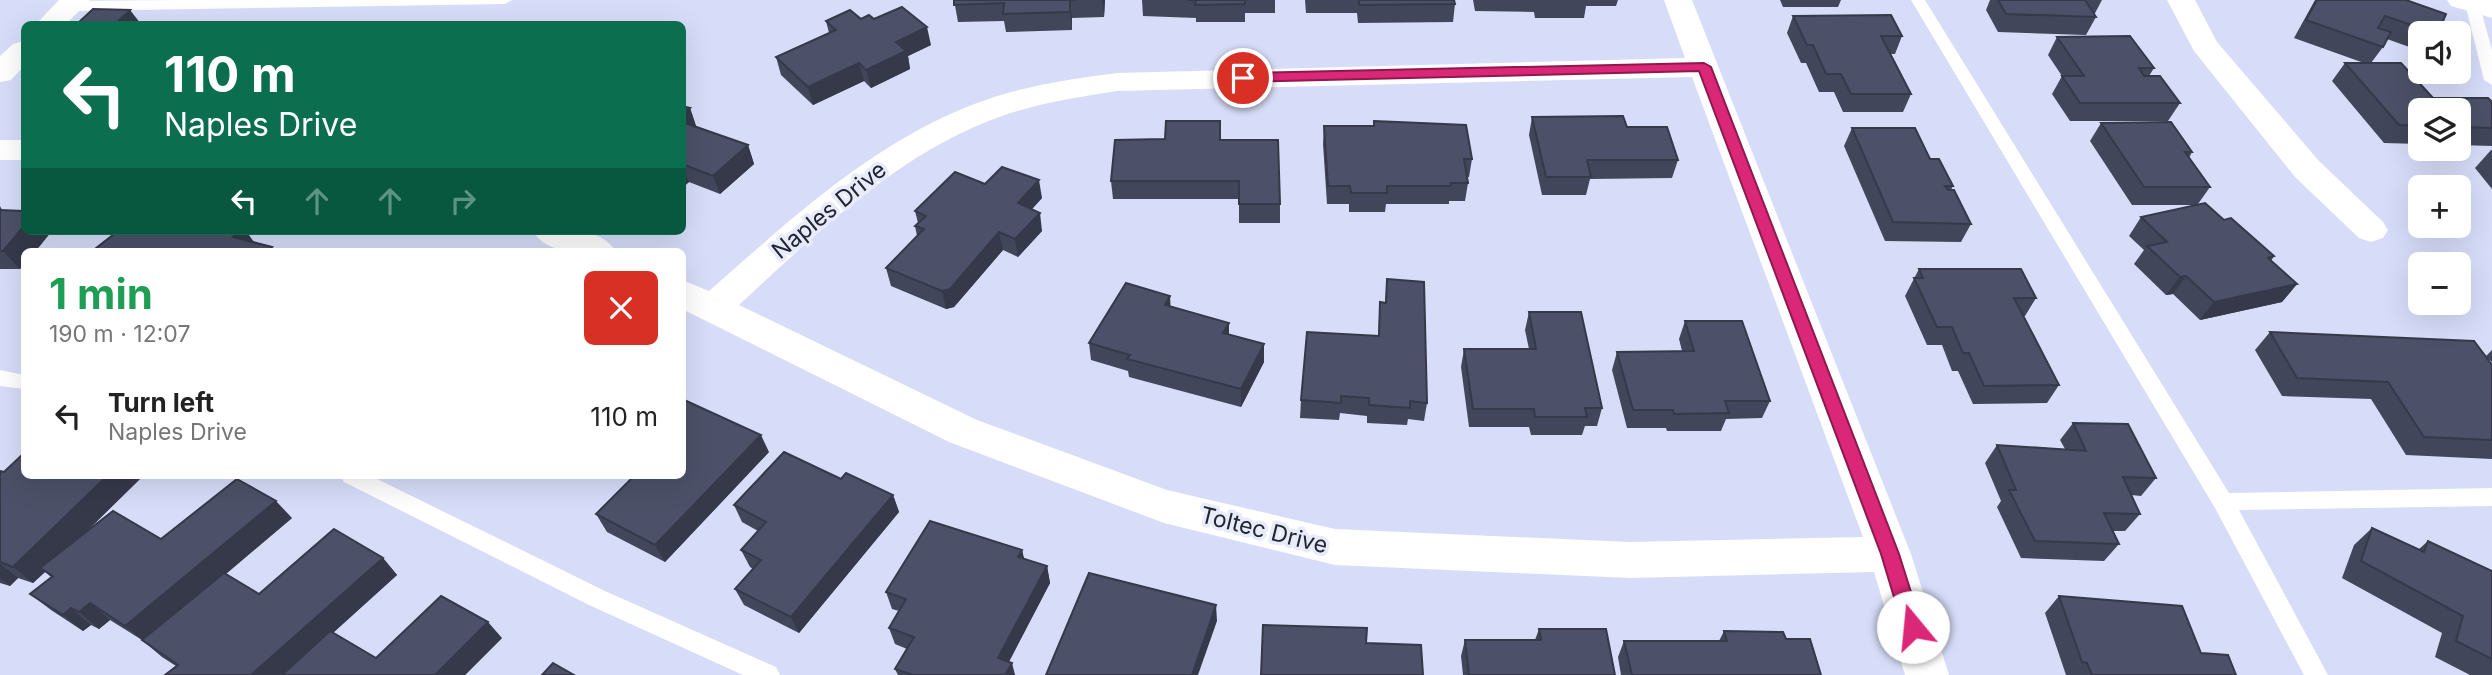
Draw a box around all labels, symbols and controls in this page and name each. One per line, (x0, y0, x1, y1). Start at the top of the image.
map controls (2408, 21, 2471, 315)
button: sound (2408, 21, 2471, 84)
text: 110 m (164, 45, 296, 104)
pin (1213, 48, 1273, 108)
icon: left (49, 49, 140, 140)
icon: arrive (1224, 59, 1262, 97)
button: layers (2408, 98, 2471, 161)
text: Naples Drive (164, 105, 357, 144)
street label: Naples Drive (766, 155, 892, 265)
button: + (2408, 175, 2471, 238)
icon: left (225, 182, 263, 220)
icon: ahead (298, 182, 336, 220)
icon: ahead (371, 182, 409, 220)
icon: right (444, 182, 482, 220)
button: − (2408, 252, 2471, 315)
text: 1 min (49, 268, 153, 319)
button: close (584, 271, 658, 345)
text: 190 m · 12:07 (49, 320, 190, 348)
text: Turn left (108, 387, 214, 418)
icon: left (49, 397, 87, 435)
text: 110 m (590, 401, 658, 432)
text: Naples Drive (108, 418, 247, 446)
street label: Toltec Drive (1197, 501, 1331, 559)
position arrow (1876, 590, 1950, 664)

